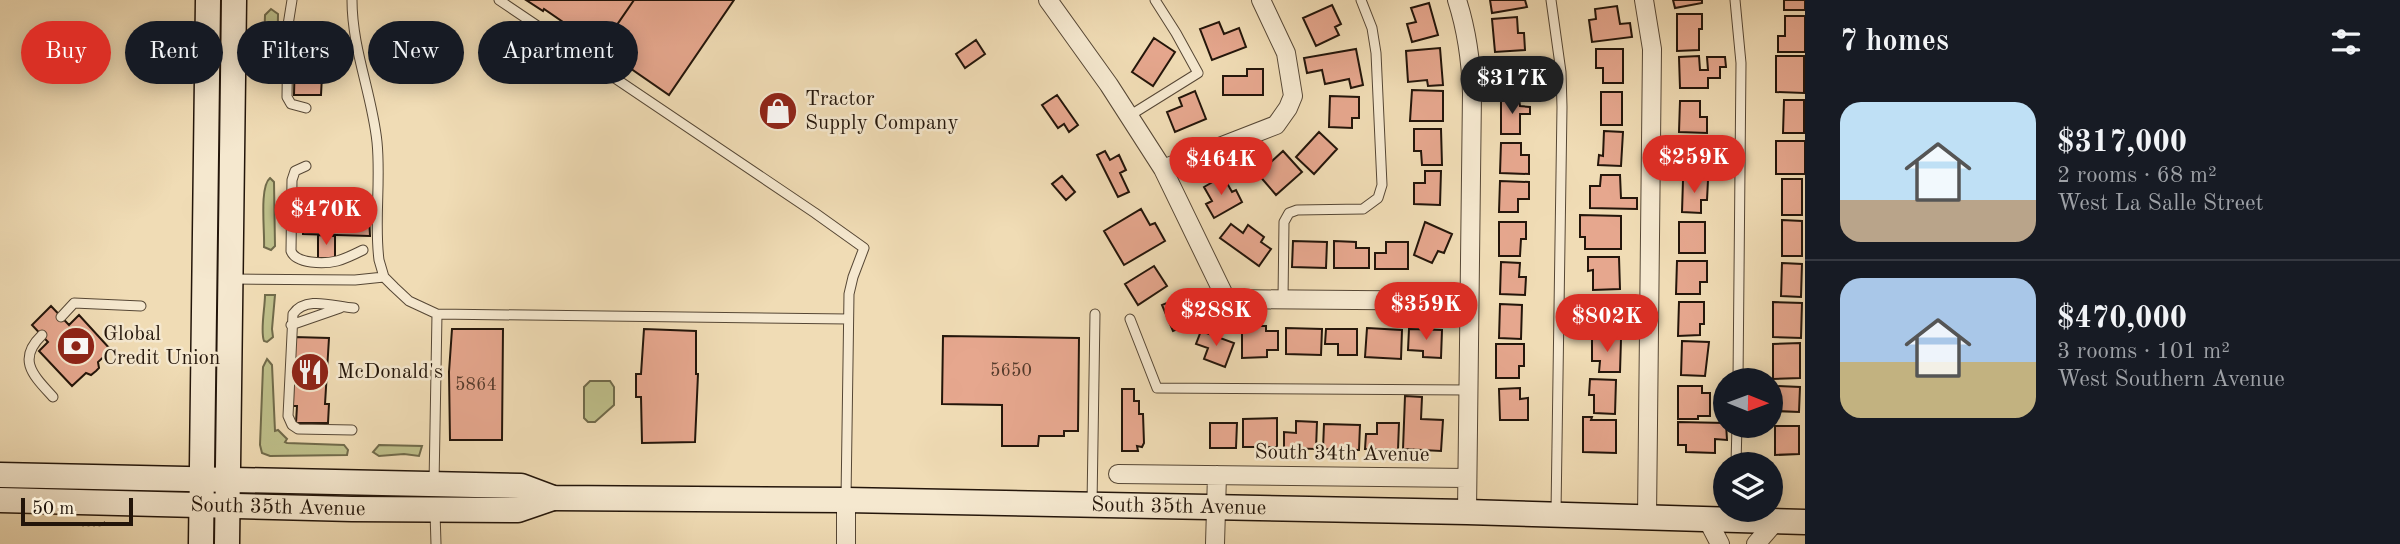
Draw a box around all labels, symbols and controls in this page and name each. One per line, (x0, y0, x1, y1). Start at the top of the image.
chip: Buy (21, 21, 111, 84)
chip: Rent (125, 21, 223, 84)
chip: Filters (237, 21, 354, 84)
chip: New (368, 21, 464, 84)
chip: Apartment (478, 21, 638, 84)
icon: filters (2327, 23, 2365, 61)
text: 7 homes (1840, 27, 1949, 57)
pin: $317K (1463, 57, 1561, 116)
text: $317K (1476, 67, 1548, 90)
place label: Tractor Supply Company (805, 89, 959, 134)
shop icon: Tractor Supply Company (757, 90, 799, 132)
text: $317,000 (2057, 128, 2187, 158)
icon: home (1896, 130, 1980, 214)
pin: $259K (1645, 136, 1743, 195)
pin: $464K (1172, 138, 1270, 197)
text: $259K (1658, 146, 1730, 169)
text: $464K (1185, 148, 1257, 171)
text: 2 rooms · 68 m² (2057, 164, 2217, 187)
pin: $470K (277, 188, 375, 247)
text: West La Salle Street (2057, 192, 2264, 215)
text: $470K (290, 198, 362, 221)
pin: $359K (1377, 282, 1475, 342)
pin: $288K (1167, 288, 1265, 348)
text: $359K (1390, 293, 1462, 316)
pin: $802K (1558, 294, 1656, 354)
text: $288K (1180, 299, 1252, 322)
text: $470,000 (2057, 304, 2187, 334)
text: $802K (1571, 305, 1643, 328)
icon: home (1896, 306, 1980, 390)
place label: Global Credit Union (103, 324, 220, 369)
bank icon: Global Credit Union (55, 325, 97, 367)
text: 3 rooms · 101 m² (2057, 340, 2230, 363)
restaurant icon: McDonald's (289, 351, 331, 393)
place label: McDonald's (337, 362, 443, 383)
house number: 5650 (990, 362, 1032, 380)
north arrow (1713, 368, 1783, 438)
map controls (1713, 368, 1783, 522)
text: West Southern Avenue (2057, 368, 2285, 391)
house number: 5864 (455, 376, 497, 394)
street label: South 34th Avenue (1254, 442, 1430, 466)
button: layers (1713, 452, 1783, 522)
street label: South 35th Avenue (190, 494, 366, 520)
street label: South 35th Avenue (1091, 494, 1266, 519)
scale bar (21, 495, 133, 527)
text: 50 m (32, 500, 74, 519)

